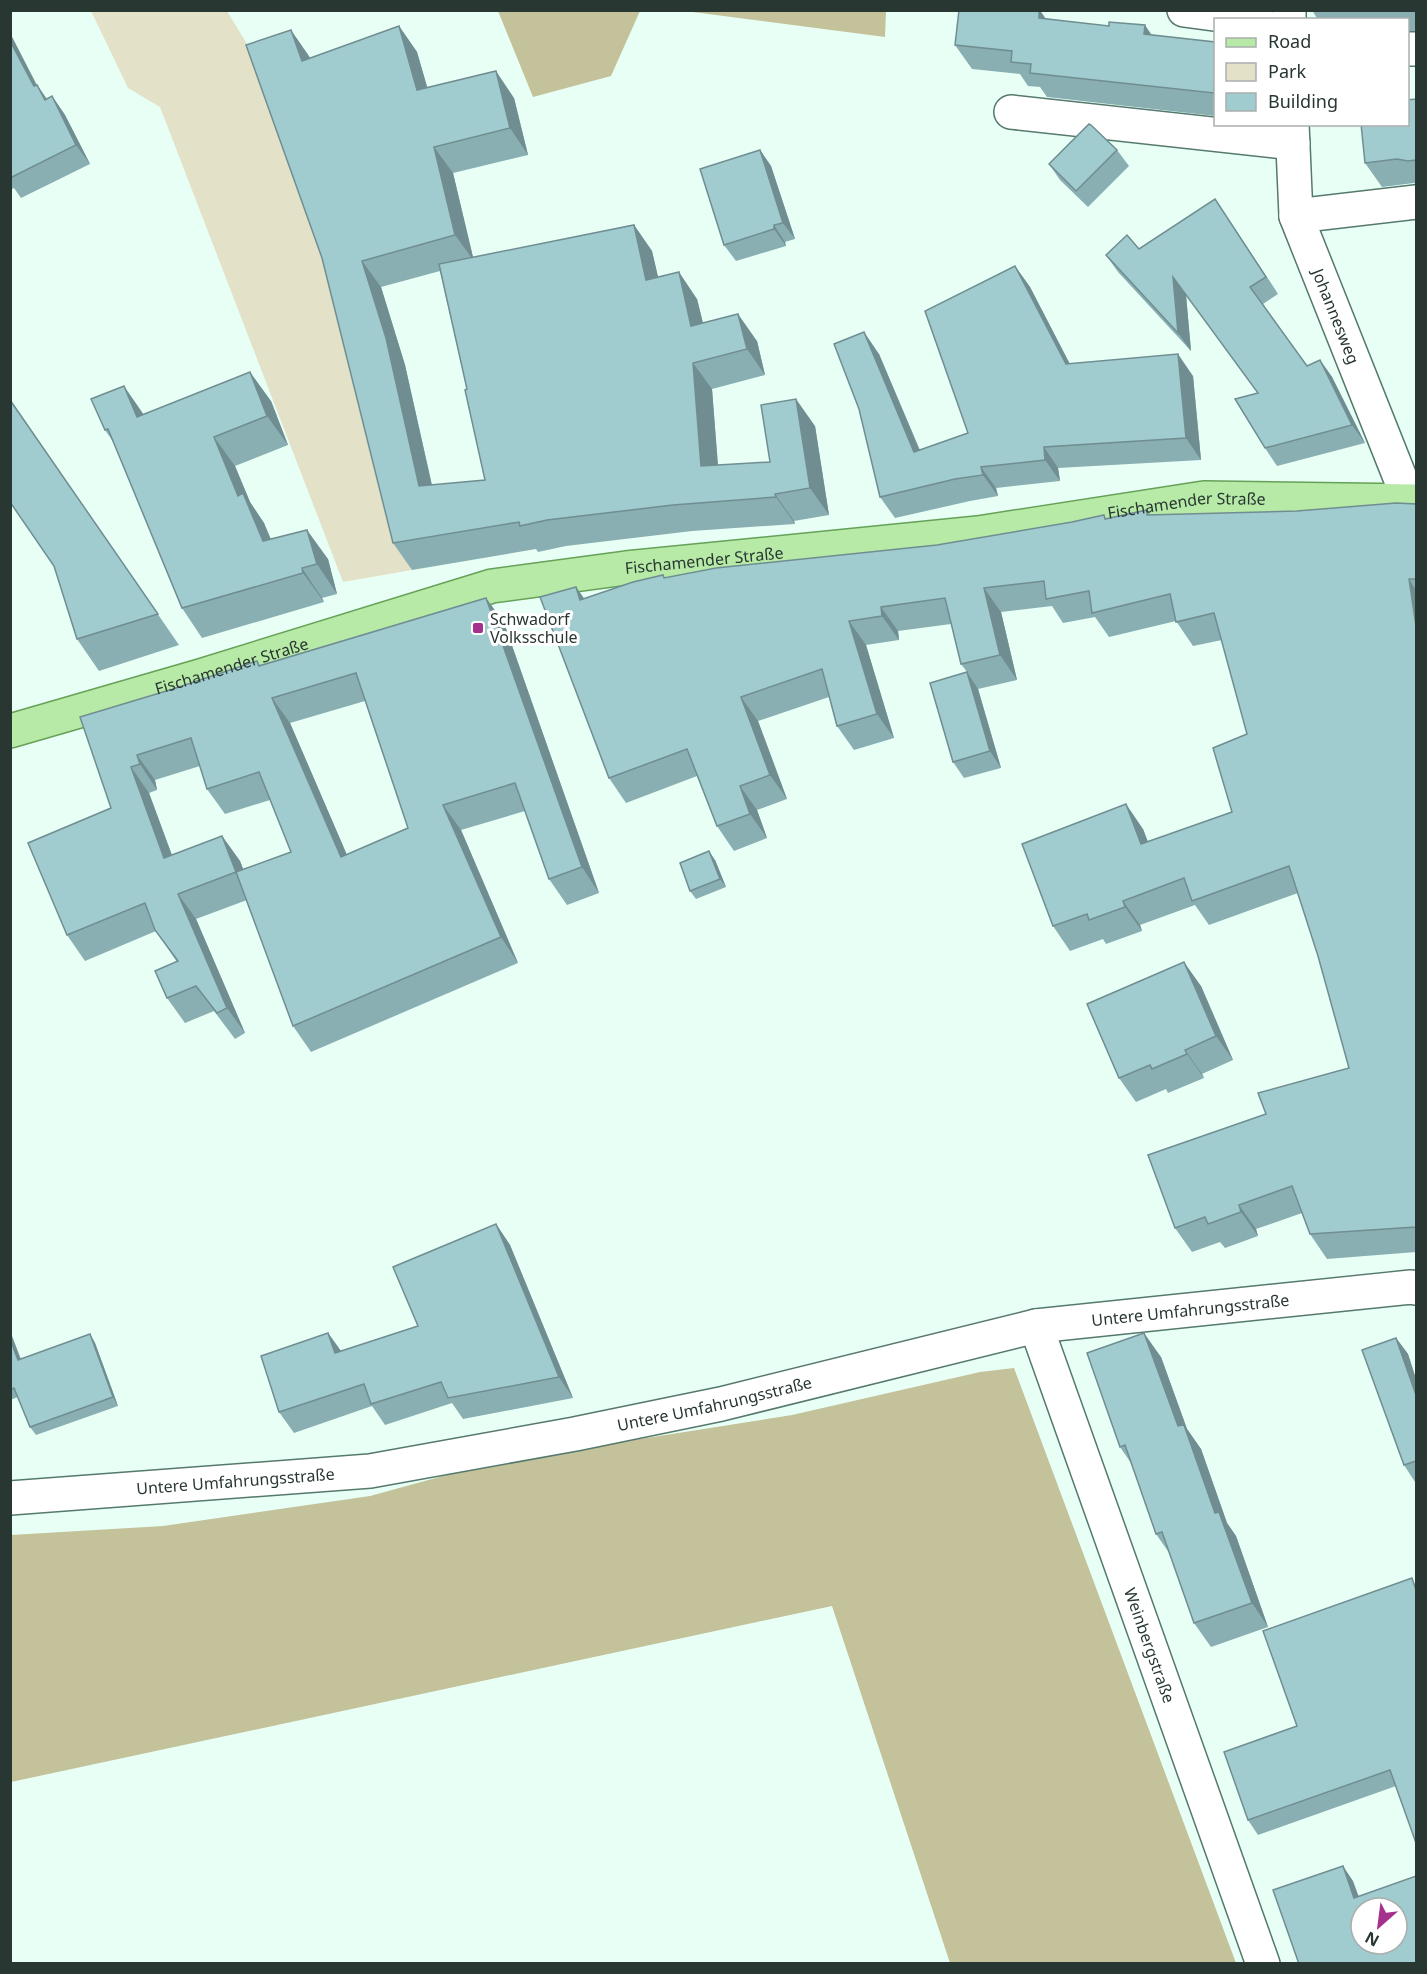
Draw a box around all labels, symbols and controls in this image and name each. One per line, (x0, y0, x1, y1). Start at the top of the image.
legend (1214, 18, 1409, 126)
text: Road (1268, 29, 1311, 53)
text: Park (1268, 59, 1306, 83)
text: Building (1268, 89, 1338, 113)
street label: Johannesweg (1306, 263, 1365, 367)
street label: Fischamender Straße (1106, 487, 1266, 524)
street label: Fischamender Straße (624, 541, 784, 579)
place label: Schwadorf Volksschule (490, 608, 578, 648)
marker: Schwadorf Volksschule (471, 621, 485, 635)
street label: Fischamender Straße (152, 632, 311, 699)
street label: Untere Umfahrungsstraße (1090, 1289, 1290, 1331)
street label: Untere Umfahrungsstraße (615, 1371, 814, 1436)
street label: Untere Umfahrungsstraße (135, 1463, 335, 1499)
street label: Weinbergstraße (1119, 1585, 1180, 1706)
north arrow (1349, 1896, 1409, 1956)
text: N (1361, 1926, 1383, 1952)

